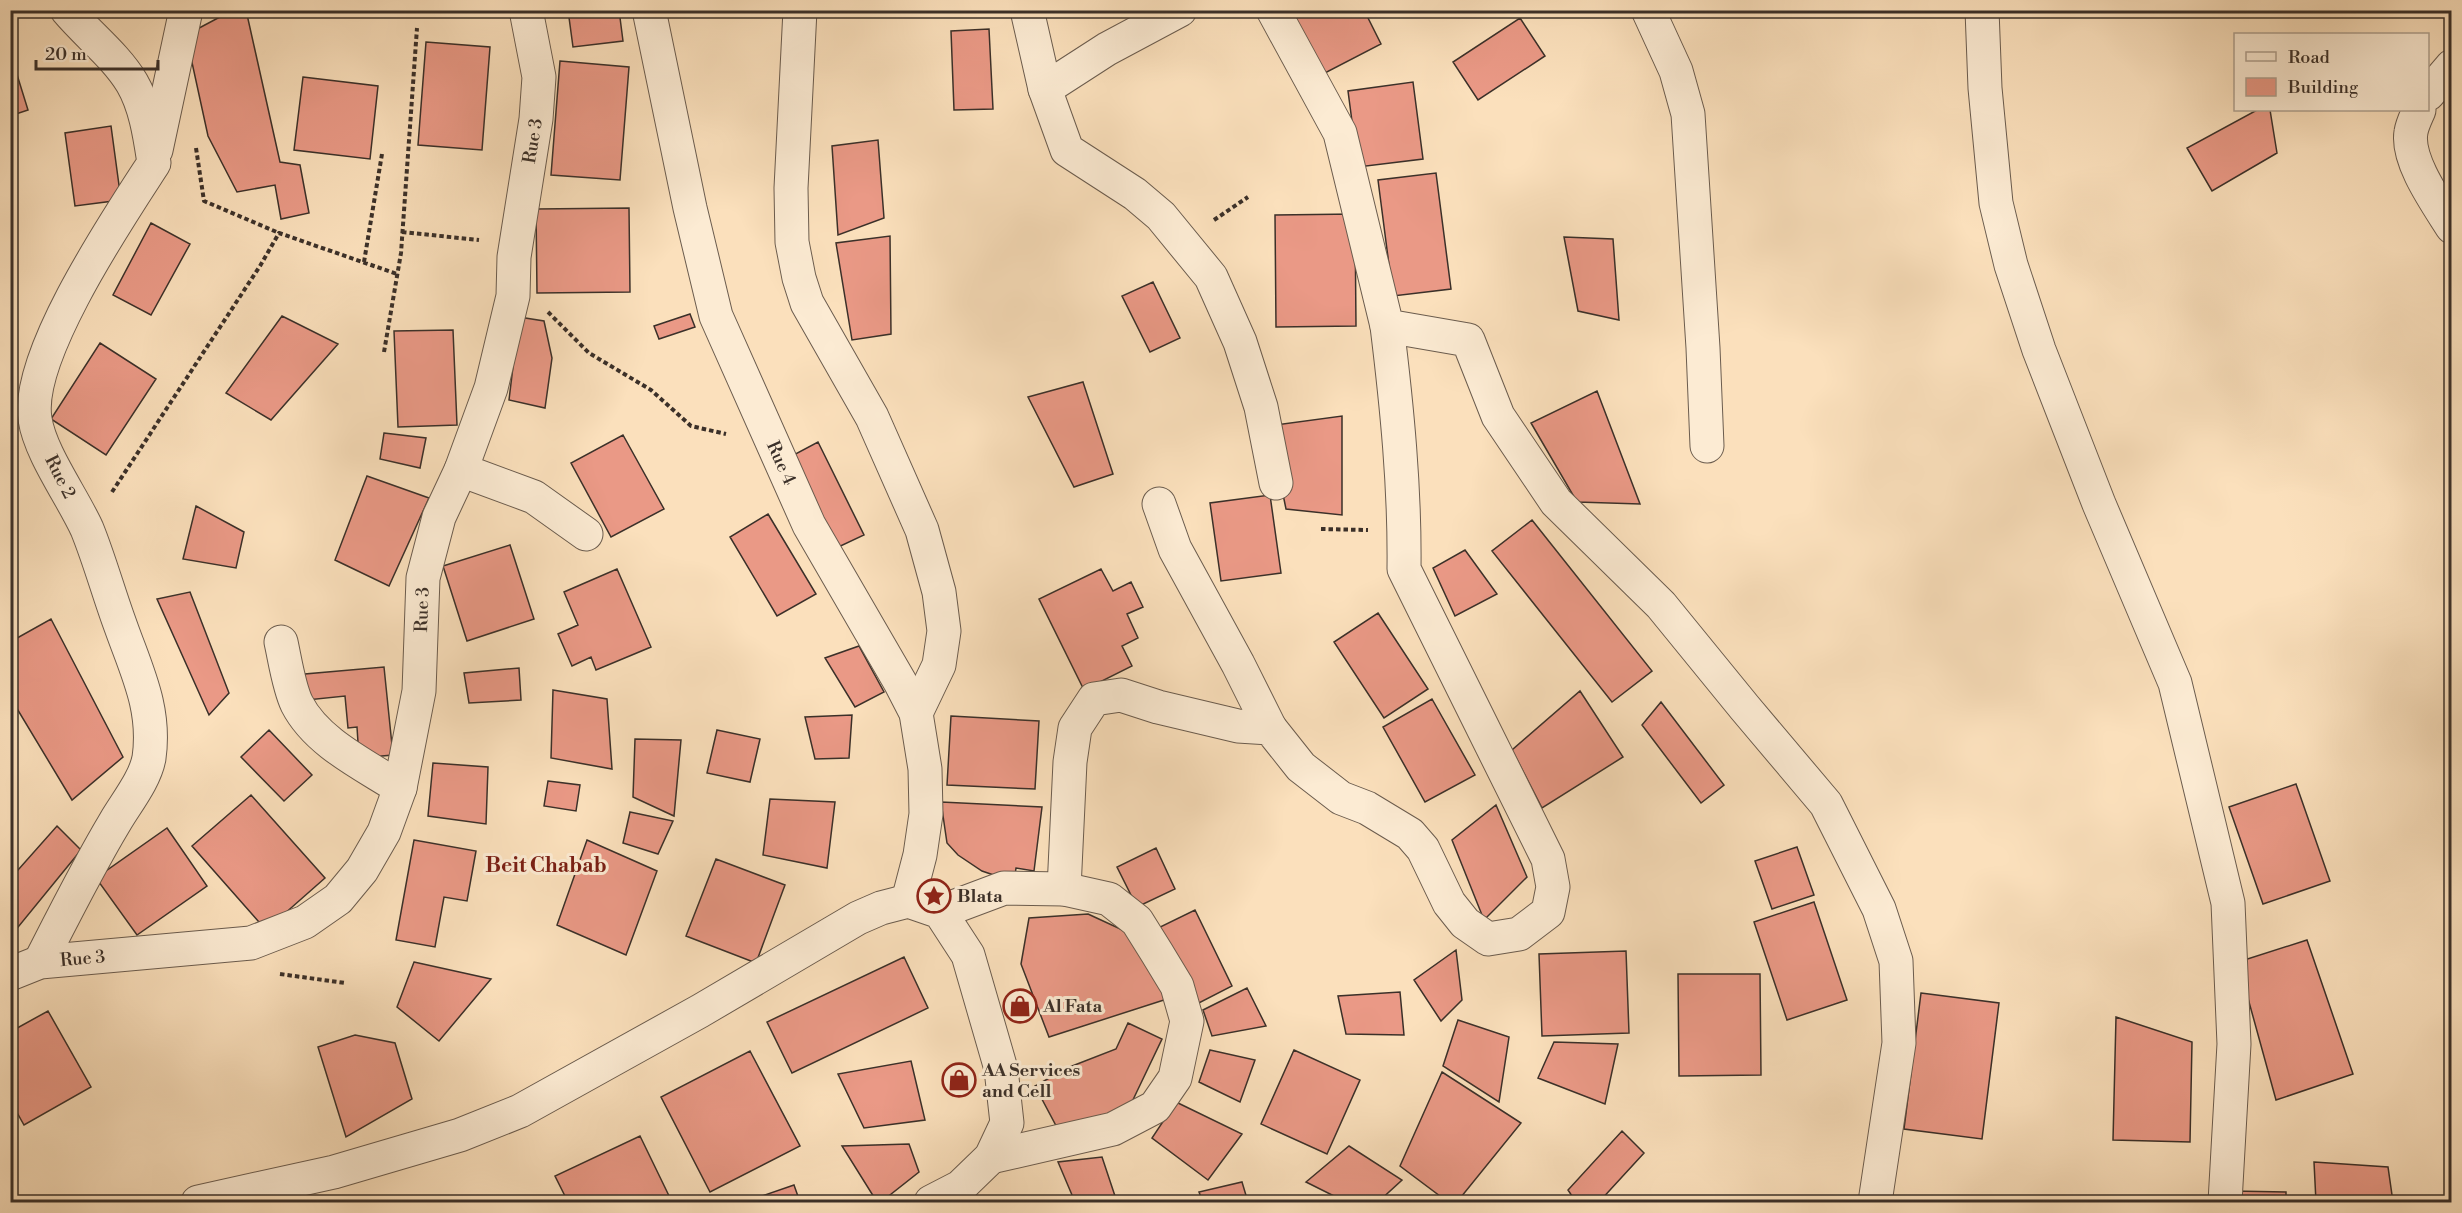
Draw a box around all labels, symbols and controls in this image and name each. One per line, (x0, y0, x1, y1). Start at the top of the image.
scale bar (36, 33, 158, 71)
legend (2234, 33, 2429, 111)
text: 20 m (45, 43, 87, 66)
text: Road (2288, 46, 2331, 69)
text: Building (2287, 76, 2359, 99)
street label: Rue 3 (518, 117, 547, 165)
street label: Rue 4 (761, 437, 801, 489)
street label: Rue 2 (39, 451, 81, 503)
street label: Rue 3 (410, 586, 434, 633)
district label: Beit Chabab (485, 853, 607, 879)
place icon: Blata (916, 878, 952, 914)
place label: Blata (957, 885, 1003, 908)
street label: Rue 3 (59, 945, 106, 972)
shop icon: Al Fata (1002, 988, 1038, 1024)
place label: Al Fata (1042, 995, 1102, 1018)
place label: AA Services and Cell (981, 1059, 1081, 1103)
shop icon: AA Services and Cell (941, 1062, 977, 1098)

